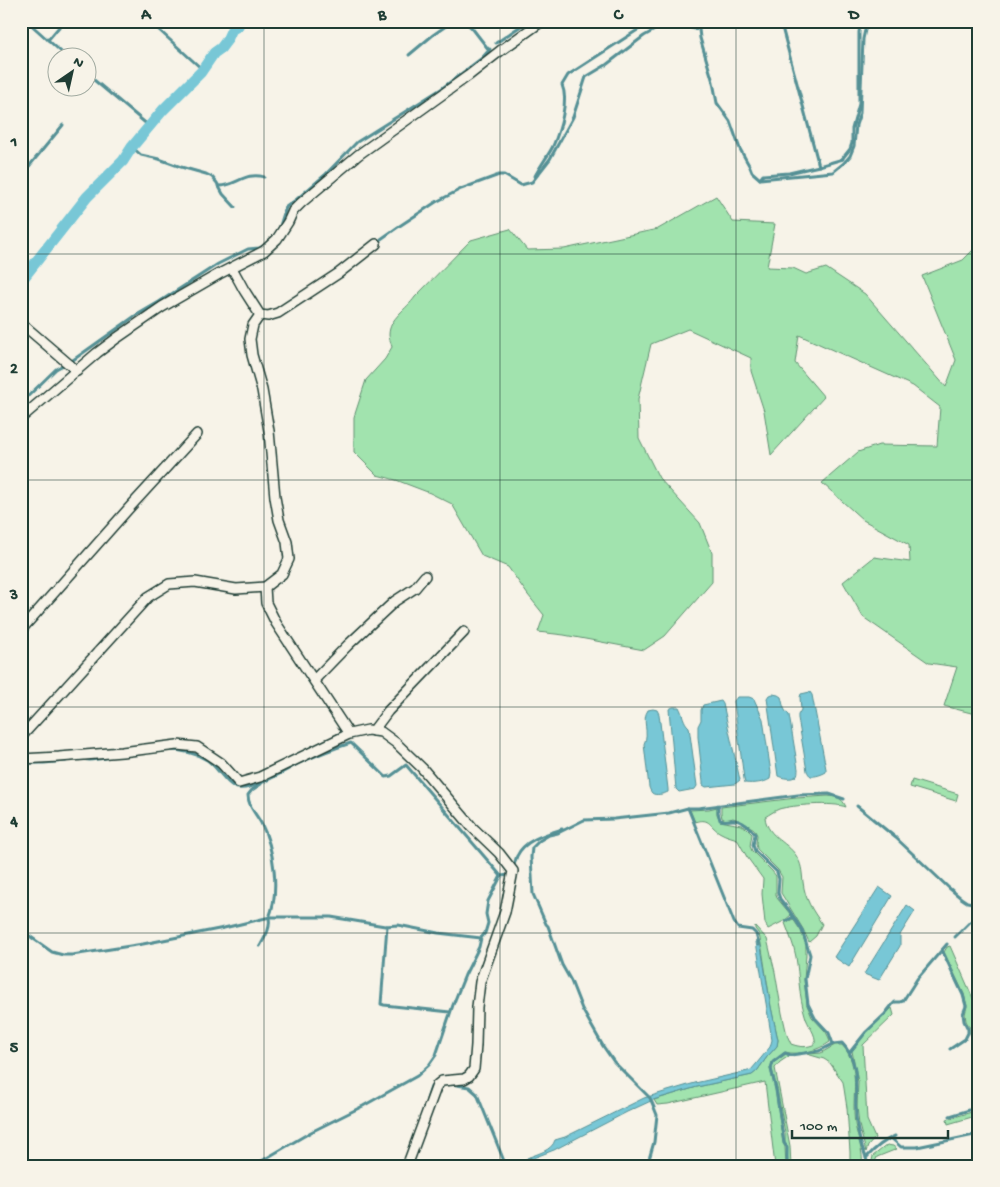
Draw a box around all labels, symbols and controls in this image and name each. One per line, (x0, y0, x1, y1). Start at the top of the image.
text: A (140, 7, 152, 26)
text: B (377, 7, 387, 26)
text: C (613, 7, 624, 26)
text: D (847, 7, 860, 26)
north arrow (48, 48, 98, 98)
text: N (69, 54, 86, 73)
text: 1 (10, 134, 17, 153)
text: 2 (10, 361, 18, 380)
text: 3 (9, 587, 18, 606)
text: 4 (9, 814, 18, 833)
text: 5 (10, 1040, 19, 1059)
scale bar (792, 1107, 949, 1139)
text: 100 m (799, 1118, 838, 1136)

